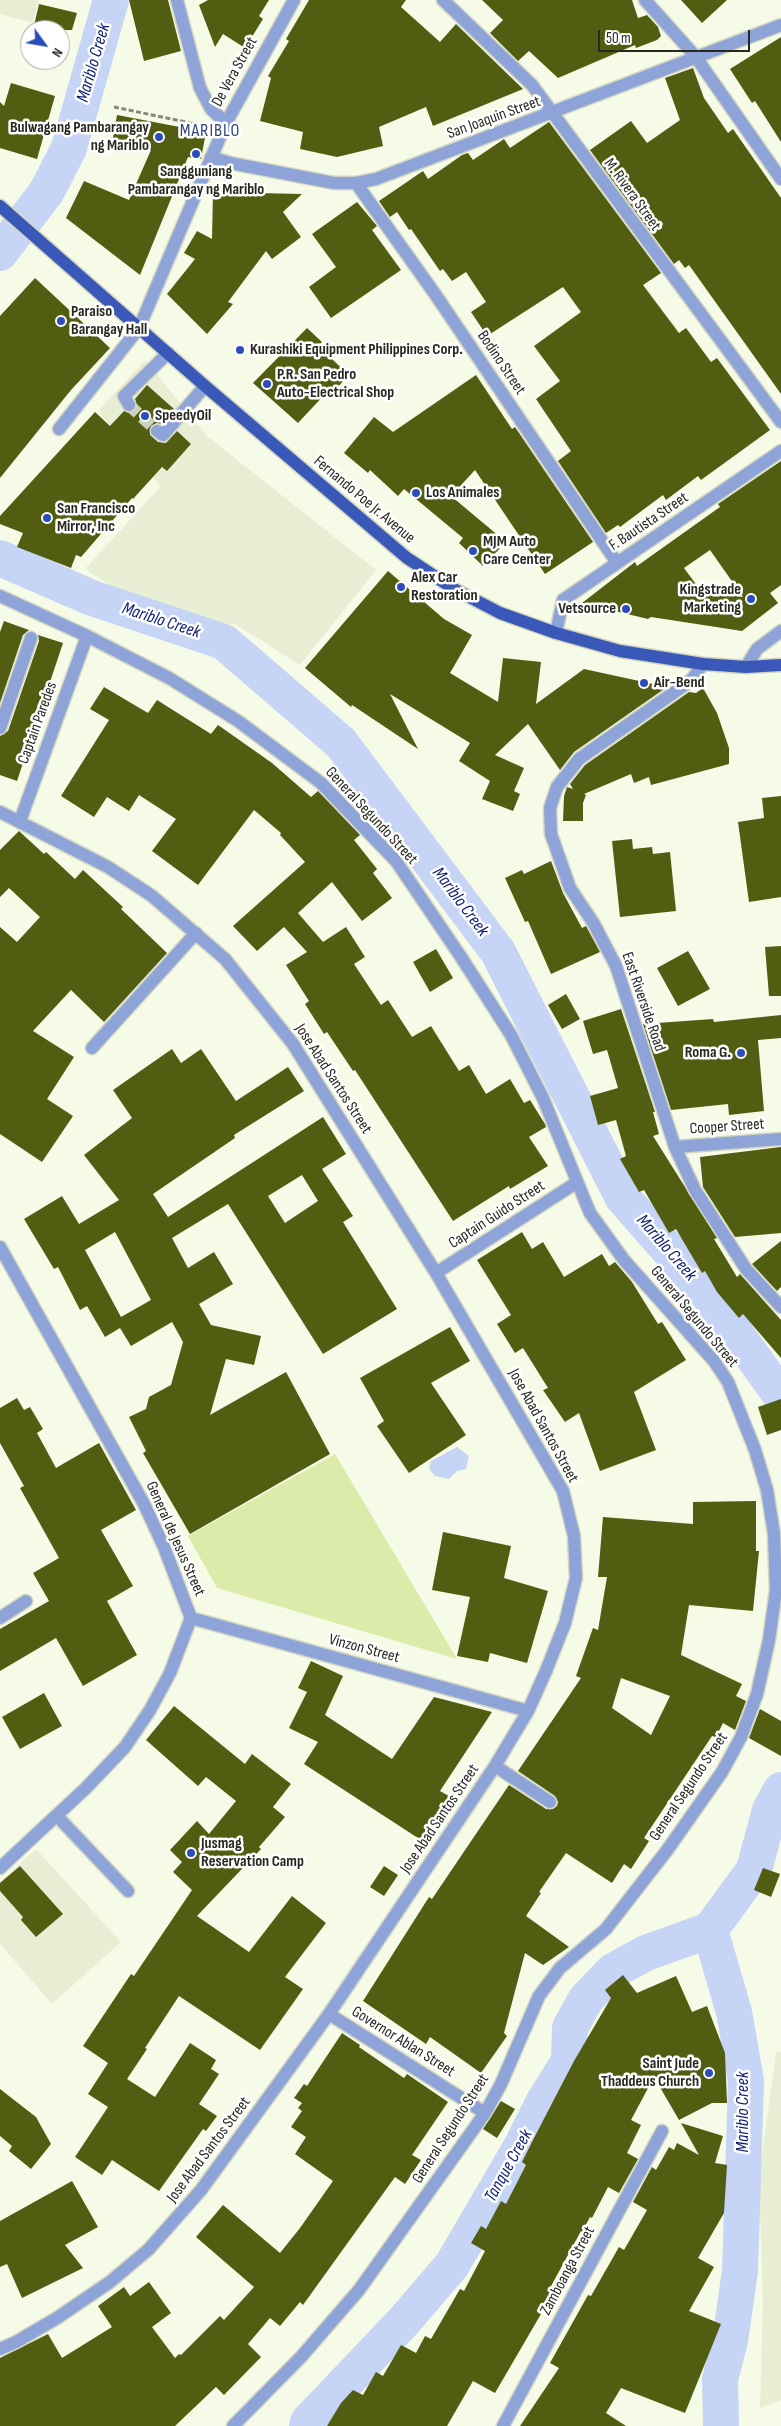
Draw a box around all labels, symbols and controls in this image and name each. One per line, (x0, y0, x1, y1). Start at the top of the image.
north arrow (20, 20, 70, 70)
scale bar (601, 20, 754, 52)
water label: Mariblo Creek (72, 21, 116, 105)
text: 50 m (606, 29, 631, 48)
street label: De Vera Street (208, 34, 262, 110)
text: N (48, 45, 66, 60)
street label: San Joaquin Street (445, 92, 543, 144)
place label: Bulwagang Pambarangay ng Mariblo (10, 118, 149, 156)
district label: MARIBLO (179, 120, 241, 142)
marker: Bulwagang Pambarangay ng Mariblo (153, 131, 165, 143)
marker: Sangguniang Pambarangay ng Mariblo (190, 148, 202, 160)
street label: M. Rivera Street (599, 155, 665, 235)
place label: Sangguniang Pambarangay ng Mariblo (128, 162, 264, 200)
place label: Paraiso Barangay Hall (71, 302, 147, 340)
marker: Paraiso Barangay Hall (55, 315, 67, 327)
street label: Bodino Street (473, 327, 529, 399)
place label: Kurashiki Equipment Philippines Corp. (250, 340, 463, 360)
marker: Kurashiki Equipment Philippines Corp. (234, 344, 246, 356)
place label: P.R. San Pedro Auto-Electrical Shop (277, 365, 394, 403)
marker: P.R. San Pedro Auto-Electrical Shop (261, 378, 273, 390)
place label: SpeedyOil (155, 406, 211, 426)
marker: SpeedyOil (139, 410, 151, 422)
street label: Fernando Poe Jr. Avenue (309, 452, 419, 548)
place label: Los Animales (426, 483, 499, 503)
marker: Los Animales (410, 487, 422, 499)
street label: F. Bautista Street (606, 488, 692, 556)
place label: San Francisco Mirror, Inc (57, 499, 135, 537)
marker: San Francisco Mirror, Inc (41, 512, 53, 524)
place label: MJM Auto Care Center (483, 532, 551, 570)
marker: MJM Auto Care Center (467, 545, 479, 557)
place label: Alex Car Restoration (411, 568, 478, 606)
place label: Kingstrade Marketing (680, 580, 741, 618)
marker: Alex Car Restoration (395, 581, 407, 593)
marker: Kingstrade Marketing (745, 593, 757, 605)
water label: Mariblo Creek (119, 598, 203, 644)
place label: Vetsource (558, 599, 616, 619)
marker: Vetsource (620, 603, 632, 615)
place label: Air-Bend (654, 673, 705, 693)
marker: Air-Bend (638, 677, 650, 689)
street label: Captain Paredes (14, 679, 62, 767)
street label: General Segundo Street (321, 763, 421, 869)
water label: Mariblo Creek (427, 863, 493, 941)
street label: East Riverside Road (617, 950, 669, 1054)
street label: Jose Abad Santos Street (290, 1020, 376, 1138)
place label: Roma G. (685, 1043, 731, 1063)
marker: Roma G. (735, 1047, 747, 1059)
street label: Cooper Street (689, 1115, 765, 1139)
street label: Captain Guido Street (445, 1177, 549, 1253)
water label: Mariblo Creek (631, 1210, 701, 1286)
street label: General Segundo Street (646, 1262, 742, 1372)
street label: Jose Abad Santos Street (504, 1366, 582, 1486)
street label: General de Jesus Street (141, 1479, 209, 1599)
street label: Vinzon Street (327, 1630, 401, 1668)
street label: General Segundo Street (646, 1729, 732, 1845)
street label: Jose Abad Santos Street (397, 1761, 483, 1877)
place label: Jusmag Reservation Camp (201, 1834, 304, 1872)
marker: Jusmag Reservation Camp (185, 1847, 197, 1859)
street label: Governor Ablan Street (348, 2003, 458, 2081)
place label: Saint Jude Thaddeus Church (601, 2054, 699, 2092)
marker: Saint Jude Thaddeus Church (703, 2067, 715, 2079)
street label: General Segundo Street (408, 2071, 494, 2187)
water label: Mariblo Creek (732, 2072, 754, 2152)
street label: Jose Abad Santos Street (163, 2093, 255, 2207)
water label: Tanque Creek (480, 2126, 538, 2206)
street label: Zamboanga Street (537, 2223, 599, 2319)

